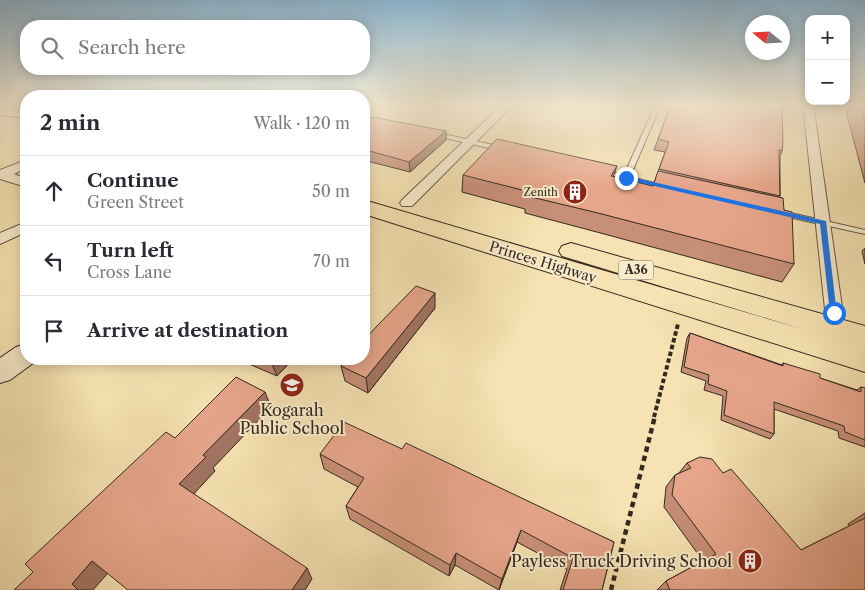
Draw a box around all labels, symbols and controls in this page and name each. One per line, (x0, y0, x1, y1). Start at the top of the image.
north arrow (745, 15, 790, 60)
map controls (805, 15, 850, 105)
button: + (805, 15, 850, 60)
search box (20, 20, 370, 75)
icon: search (38, 34, 66, 62)
text: Search here (78, 36, 186, 59)
button: − (805, 60, 850, 105)
text: 2 min (40, 110, 100, 135)
text: Walk · 120 m (254, 113, 350, 133)
route end (615, 167, 638, 190)
text: Continue (87, 169, 179, 192)
icon: ahead (40, 177, 68, 205)
building icon: Zenith (562, 179, 588, 205)
text: 50 m (312, 181, 350, 201)
place label: Zenith (523, 185, 558, 199)
text: Green Street (87, 192, 184, 212)
street label: Princes Highway (487, 237, 599, 287)
text: Turn left (87, 239, 174, 262)
icon: left (40, 247, 68, 275)
text: 70 m (313, 251, 350, 271)
road number: A36 (618, 260, 654, 280)
text: Cross Lane (87, 262, 172, 282)
route start (823, 302, 846, 325)
icon: arrive (40, 317, 68, 345)
text: Arrive at destination (87, 319, 288, 342)
school or university icon: Kogarah Public School (279, 372, 305, 398)
place label: Kogarah Public School (240, 400, 345, 438)
building icon: Payless Truck Driving School (737, 548, 763, 574)
place label: Payless Truck Driving School (511, 551, 732, 571)

